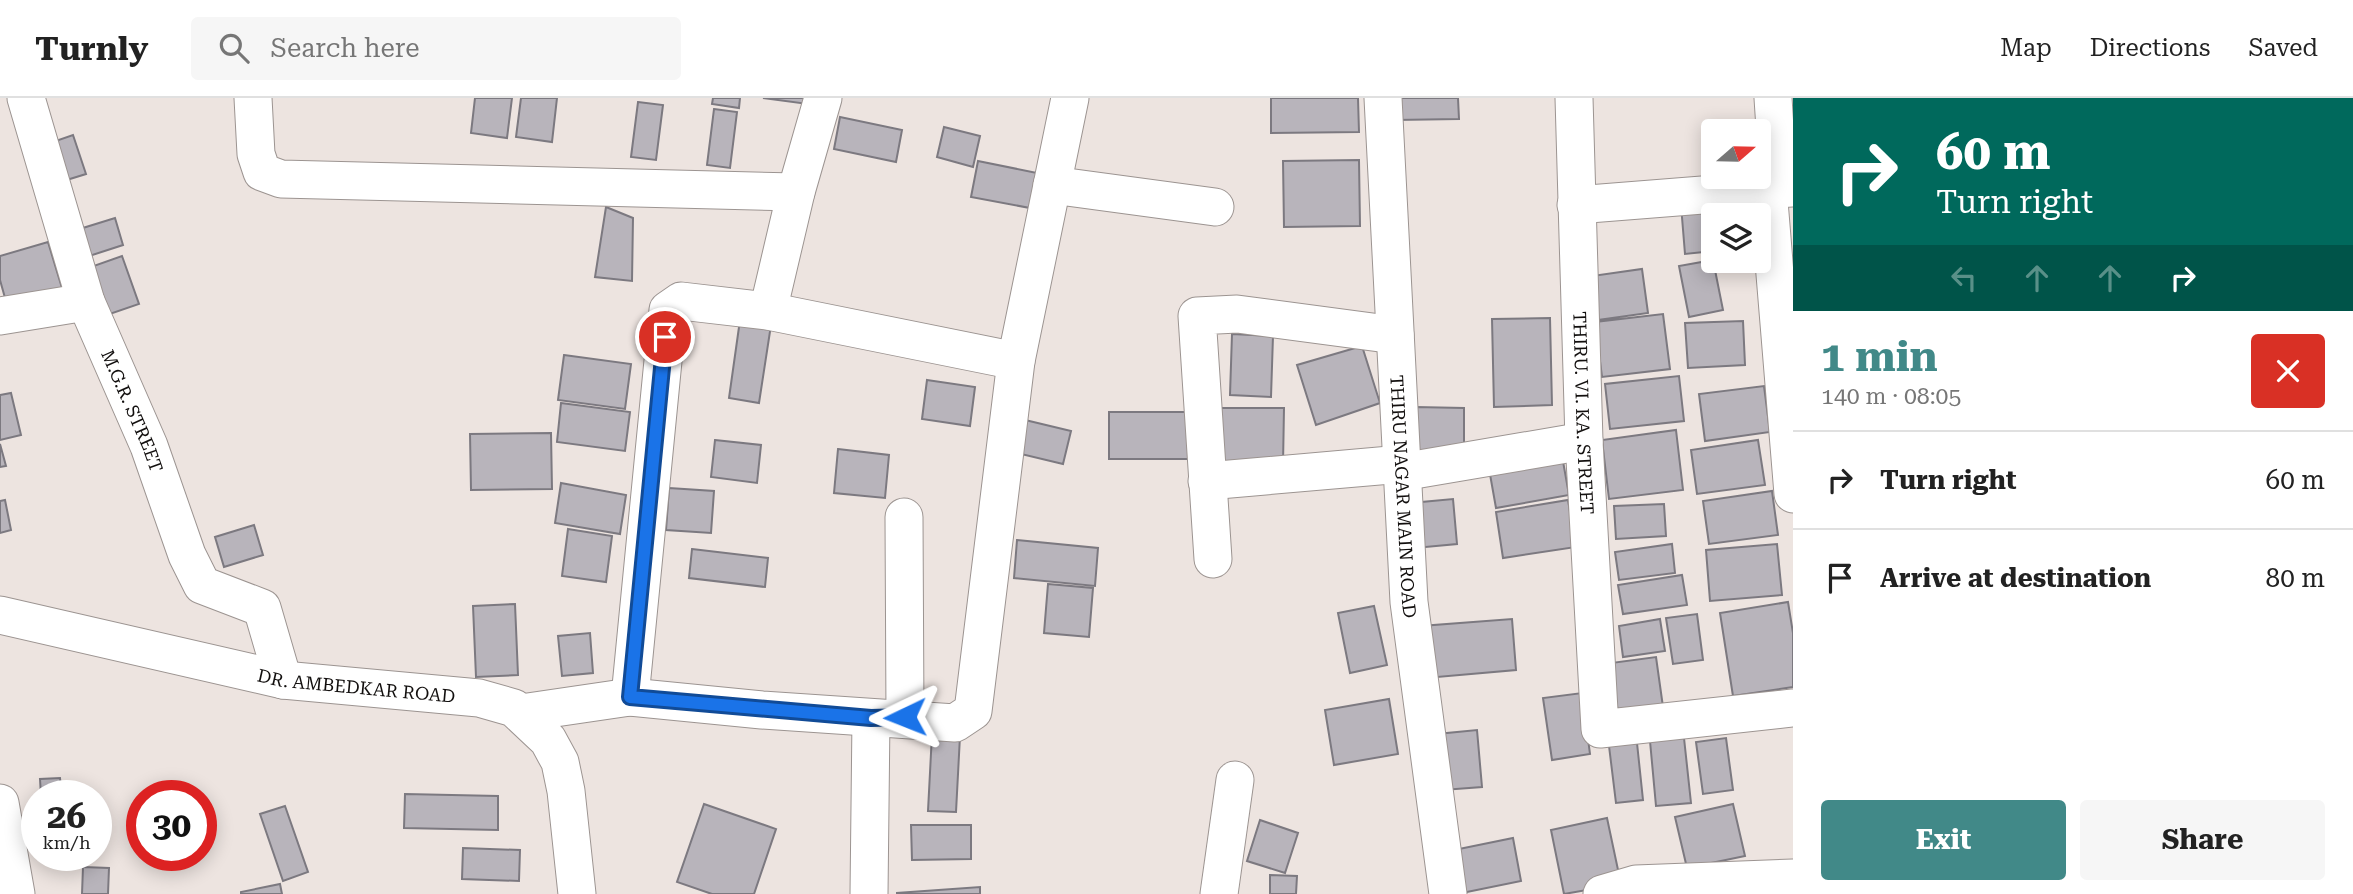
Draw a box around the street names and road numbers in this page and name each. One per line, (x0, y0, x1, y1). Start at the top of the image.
street label: THIRU. VI. KA. STREET (1570, 311, 1599, 515)
street label: M.G.R. STREET (98, 346, 168, 475)
street label: THIRU NAGAR MAIN ROAD (1387, 374, 1422, 619)
street label: DR. AMBEDKAR ROAD (255, 664, 456, 706)

